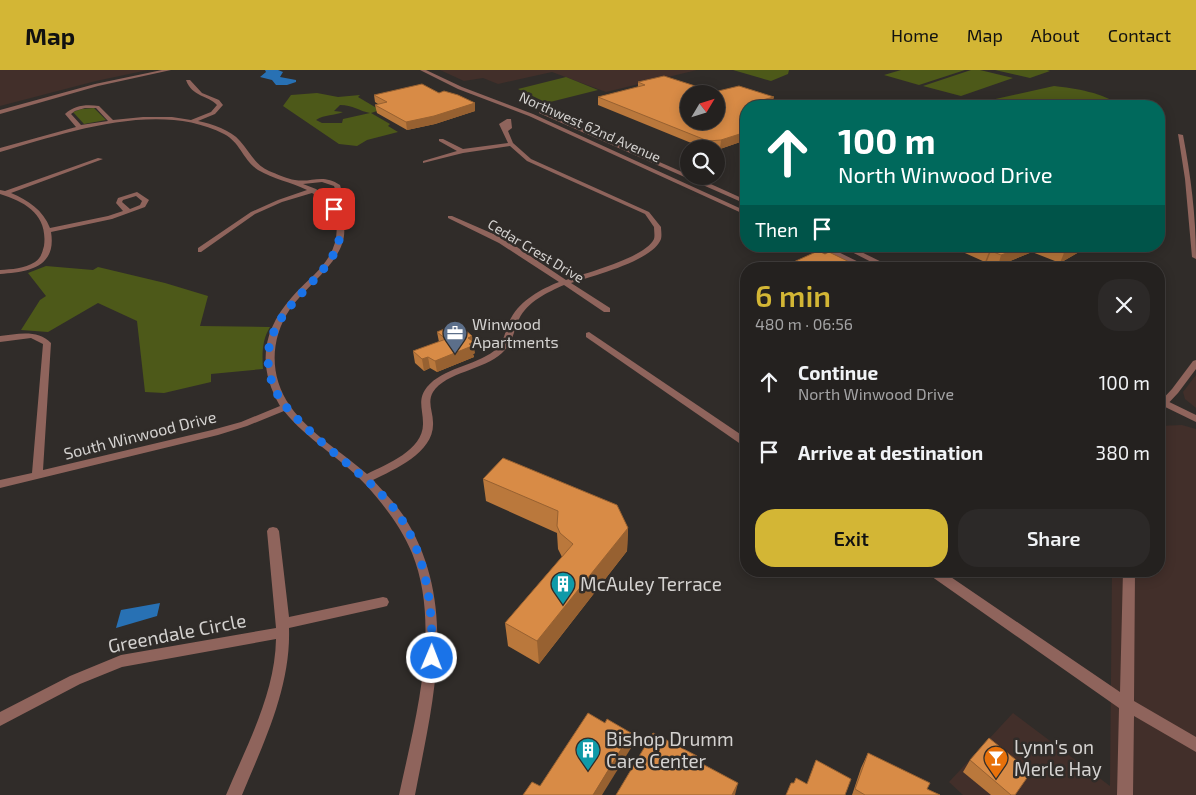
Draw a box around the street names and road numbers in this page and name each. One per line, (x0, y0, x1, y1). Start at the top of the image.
street label: Northwest 62nd Avenue (517, 88, 664, 165)
street label: Cedar Crest Drive (485, 215, 588, 286)
street label: South Winwood Drive (62, 406, 218, 463)
street label: Greendale Circle (106, 608, 248, 657)

